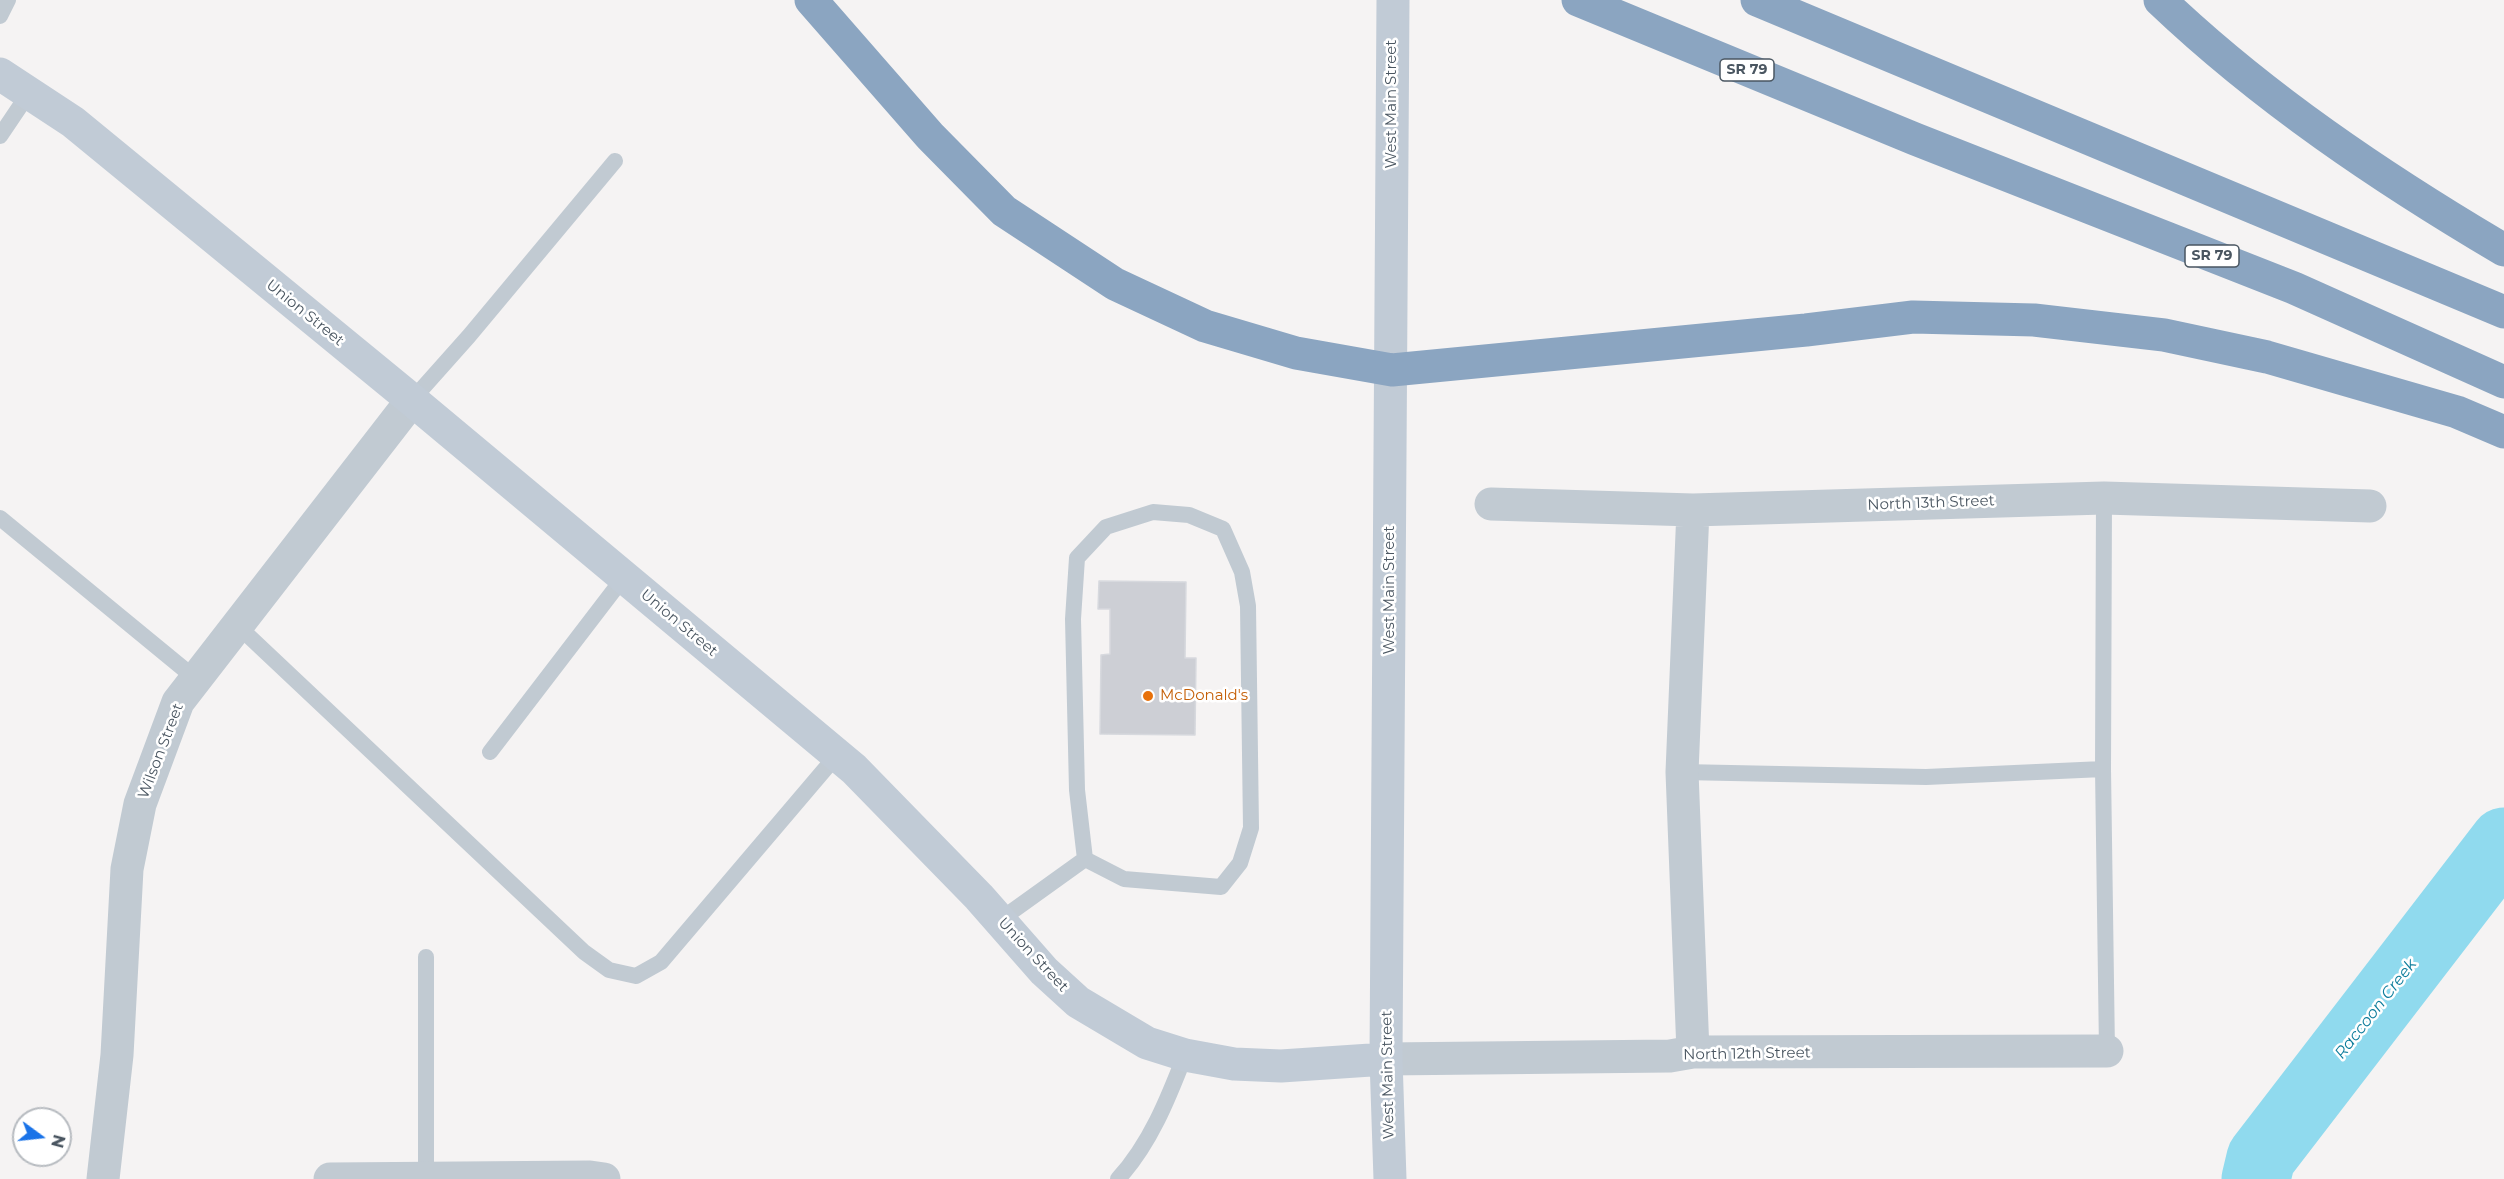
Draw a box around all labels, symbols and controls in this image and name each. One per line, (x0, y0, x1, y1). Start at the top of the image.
street label: West Main Street (1383, 40, 1401, 168)
road number: SR 79 (1720, 59, 1774, 81)
road number: SR 79 (2185, 245, 2239, 267)
street label: Union Street (262, 276, 348, 350)
street label: North 13th Street (1867, 492, 1995, 514)
street label: West Main Street (1381, 526, 1399, 654)
street label: Union Street (637, 586, 721, 660)
place label: McDonald's (1160, 687, 1248, 705)
marker: McDonald's (1141, 689, 1155, 703)
street label: Wilson Street (135, 701, 187, 801)
street label: Union Street (994, 914, 1072, 996)
water label: Raccoon Creek (2331, 955, 2421, 1063)
street label: West Main Street (1378, 1010, 1398, 1140)
street label: North 12th Street (1683, 1044, 1811, 1064)
north arrow (12, 1107, 72, 1167)
text: N (47, 1133, 69, 1150)

